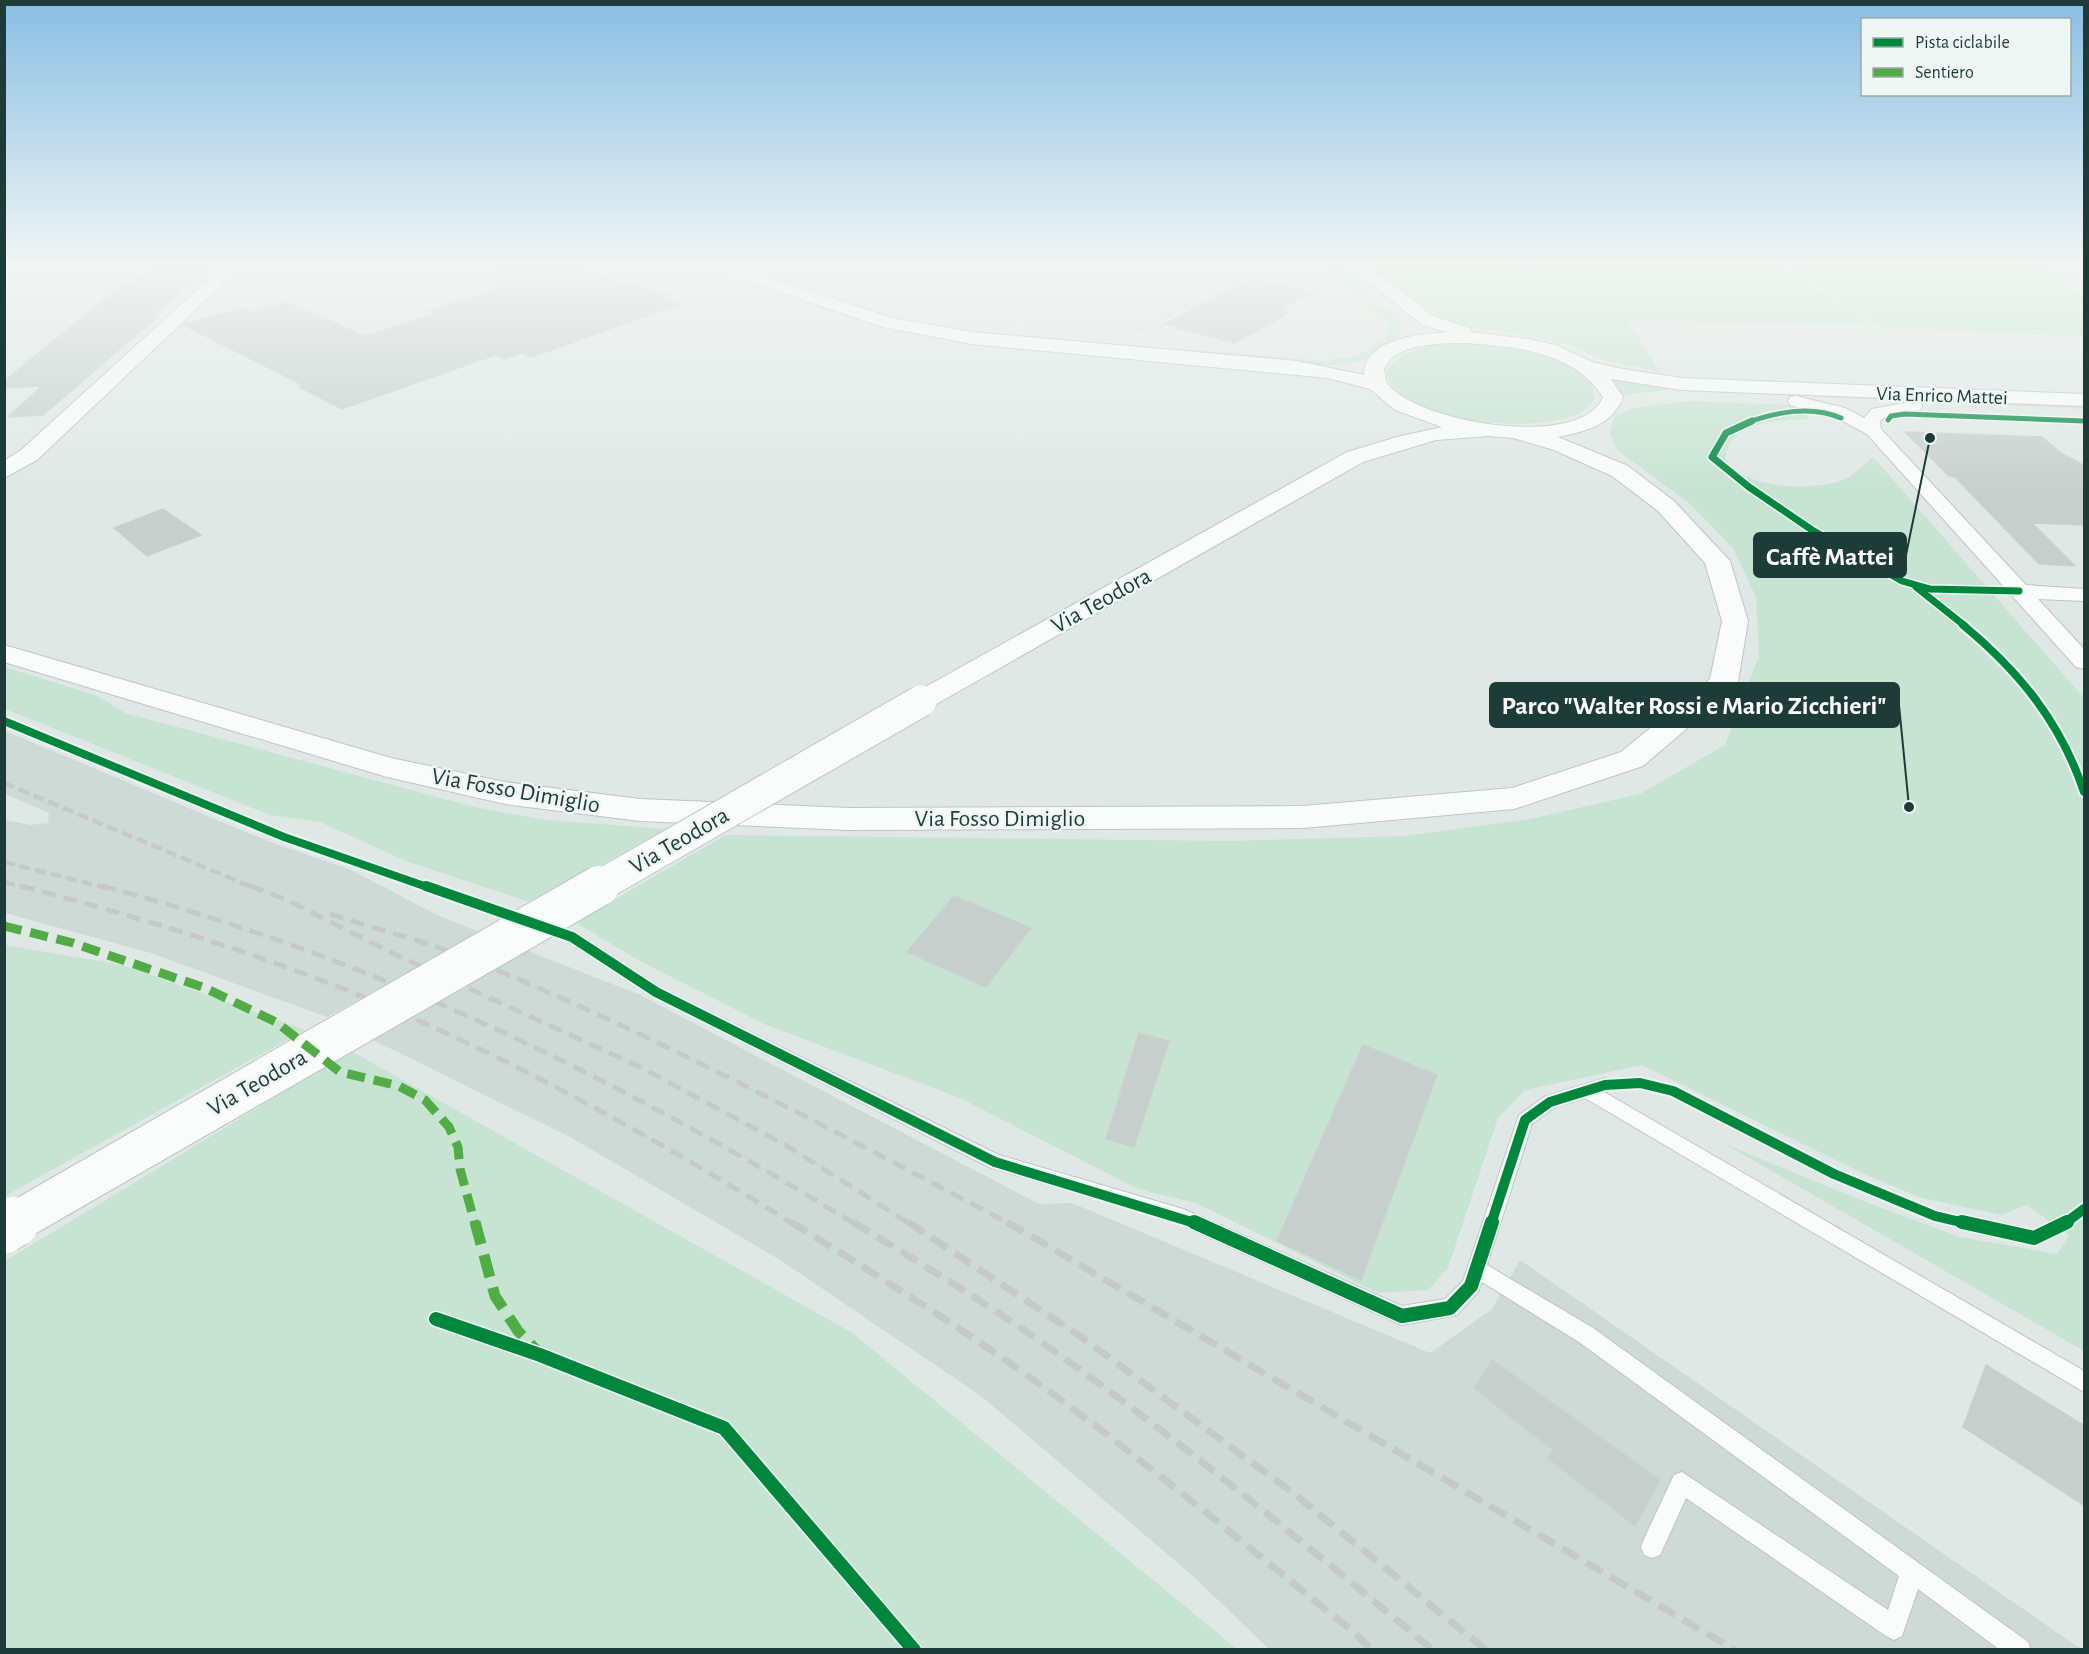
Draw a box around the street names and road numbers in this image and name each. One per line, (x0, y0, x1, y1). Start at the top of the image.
street label: Via Enrico Mattei (1876, 384, 2008, 408)
street label: Via Teodora (1048, 564, 1155, 638)
street label: Via Fosso Dimiglio (430, 764, 602, 818)
street label: Via Teodora (626, 803, 733, 879)
street label: Via Fosso Dimiglio (915, 807, 1085, 831)
street label: Via Teodora (204, 1045, 311, 1121)

